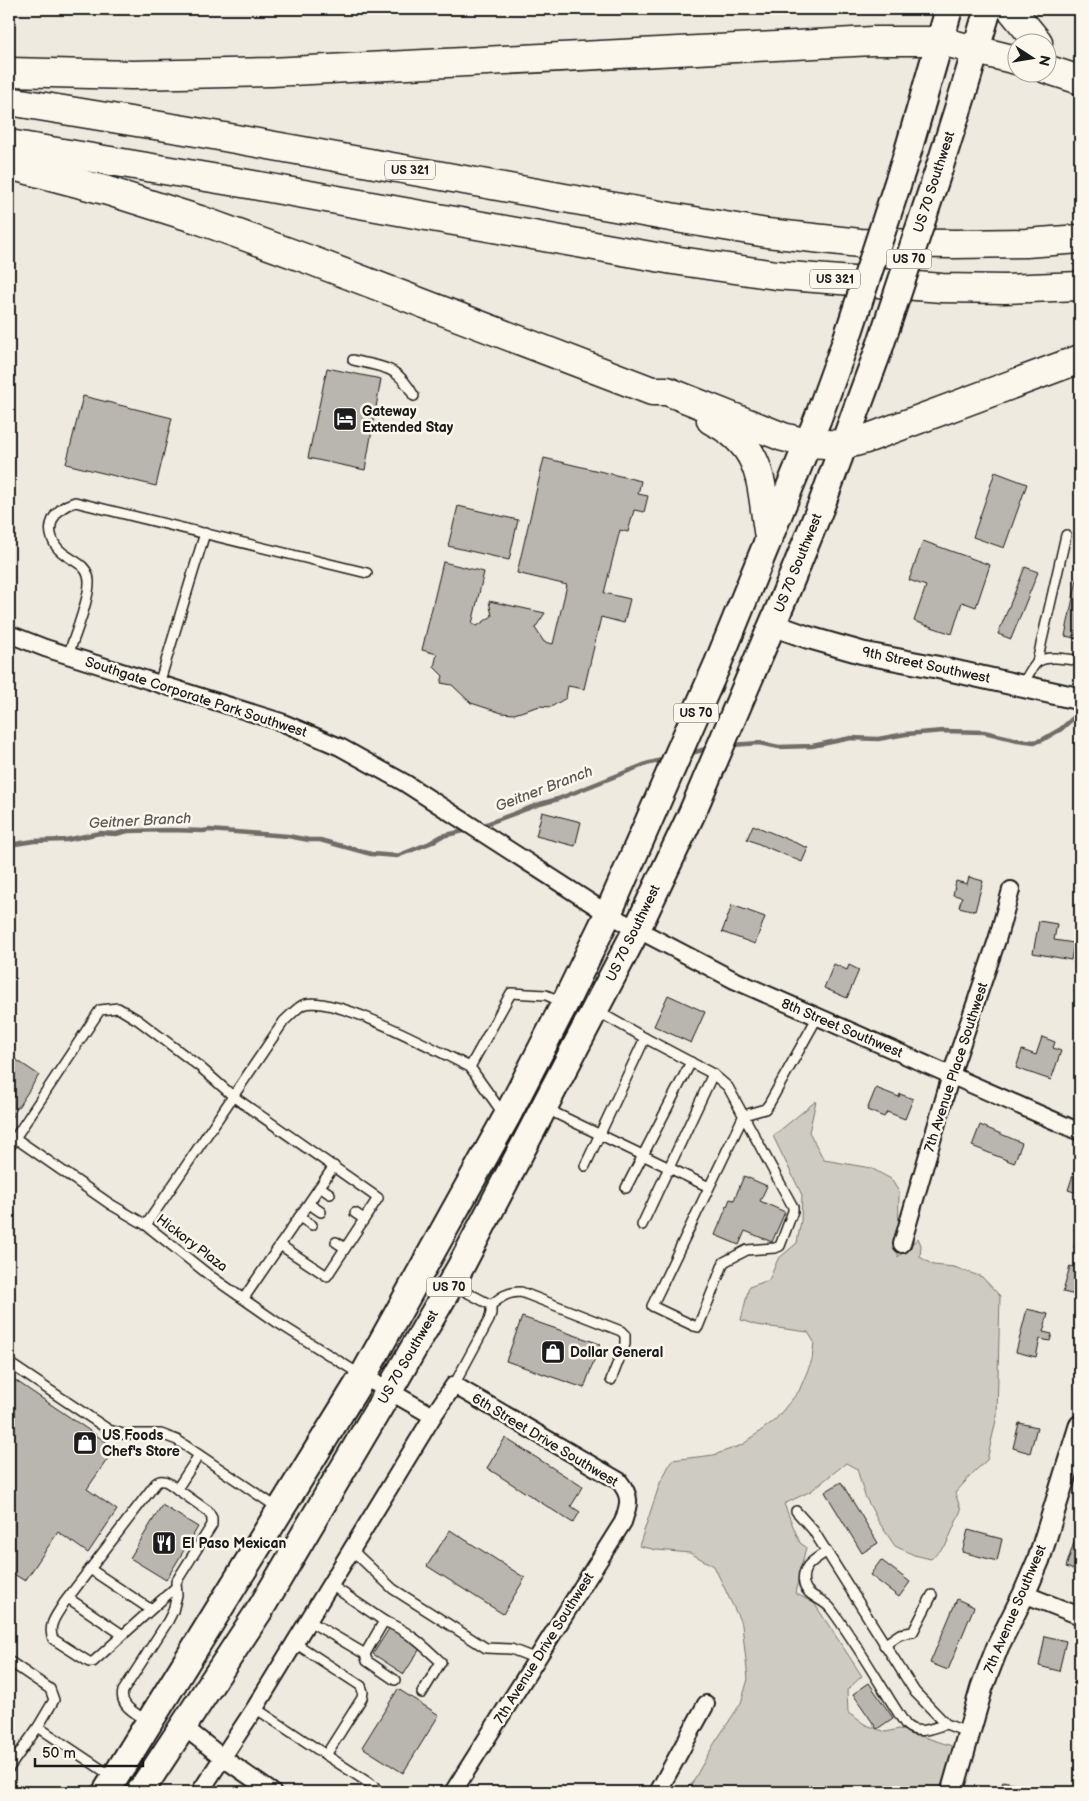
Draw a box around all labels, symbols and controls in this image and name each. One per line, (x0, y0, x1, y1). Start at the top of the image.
north arrow (1006, 32, 1056, 82)
text: N (1035, 54, 1054, 68)
street label: US 70 Southwest (910, 129, 959, 235)
road number: US 321 (385, 160, 435, 180)
road number: US 70 (886, 250, 932, 268)
road number: US 321 (810, 270, 860, 288)
place label: Gateway Extended Stay (362, 403, 454, 436)
hotel icon: Gateway Extended Stay (332, 406, 358, 432)
street label: US 70 Southwest (770, 510, 826, 615)
street label: 9th Street Southwest (860, 643, 992, 687)
street label: Southgate Corporate Park Southwest (83, 653, 310, 741)
road number: US 70 (674, 704, 718, 722)
water label: Geitner Branch (493, 762, 595, 816)
water label: Geitner Branch (88, 809, 192, 833)
street label: US 70 Southwest (602, 881, 664, 984)
street label: 7th Avenue Place Southwest (921, 979, 992, 1154)
street label: 8th Street Southwest (779, 995, 906, 1062)
street label: Hickory Plaza (153, 1211, 231, 1275)
road number: US 70 (426, 1277, 472, 1296)
street label: US 70 Southwest (374, 1306, 442, 1407)
shop icon: Dollar General (540, 1339, 566, 1365)
place label: Dollar General (570, 1344, 663, 1361)
street label: 6th Street Drive Southwest (469, 1390, 622, 1491)
place label: US Foods Chef's Store (102, 1427, 180, 1460)
shop icon: US Foods Chef's Store (72, 1430, 98, 1456)
restaurant icon: El Paso Mexican (151, 1530, 177, 1556)
place label: El Paso Mexican (182, 1535, 287, 1552)
street label: 7th Avenue Southwest (980, 1542, 1050, 1676)
street label: 7th Avenue Drive Southwest (490, 1569, 598, 1727)
scale bar (35, 1736, 142, 1768)
text: 50 m (42, 1744, 76, 1763)

